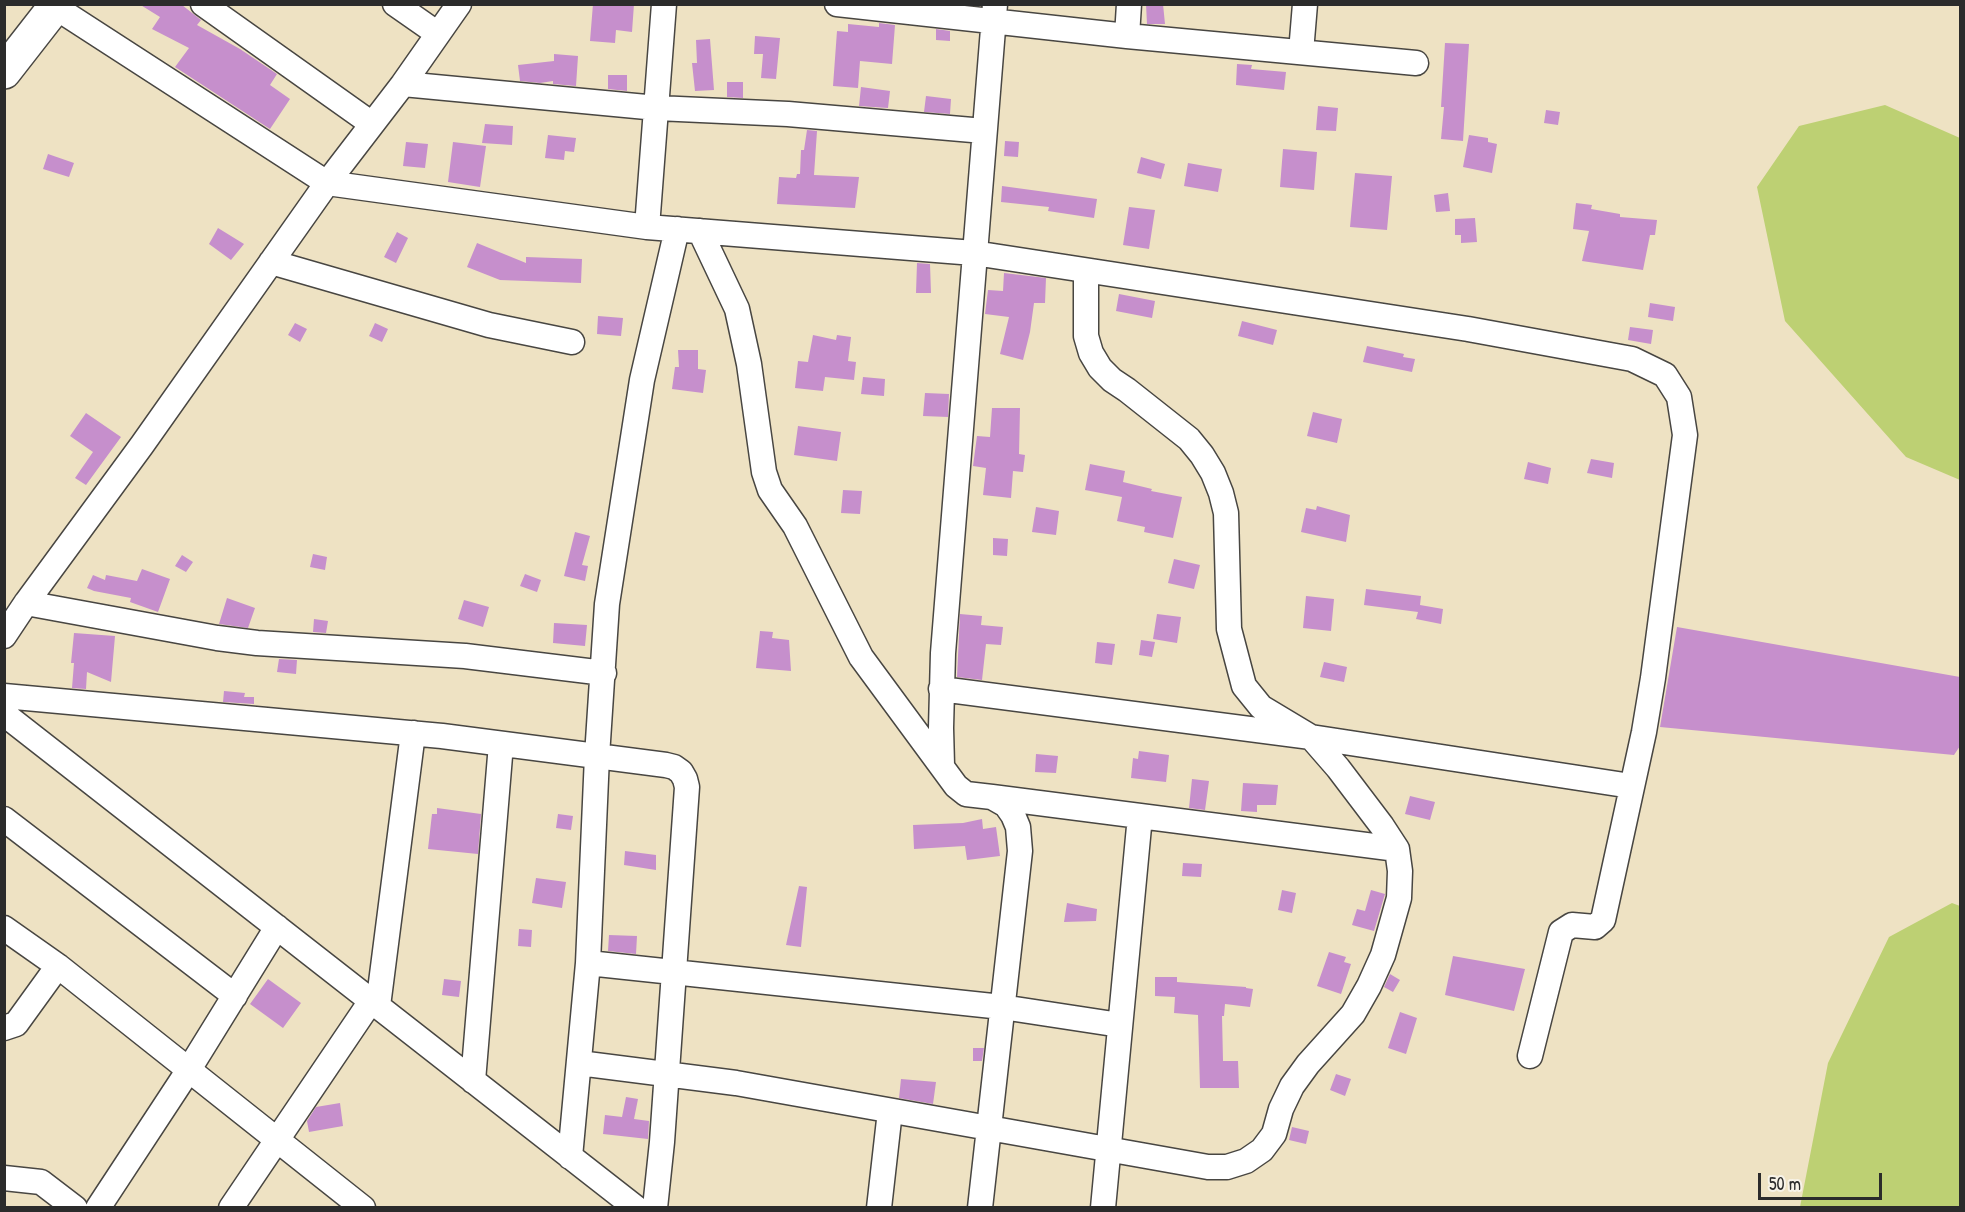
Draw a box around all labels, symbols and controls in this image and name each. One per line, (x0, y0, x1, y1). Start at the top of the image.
scale bar (1761, 1161, 1886, 1199)
text: 50 m (1769, 1171, 1801, 1196)

